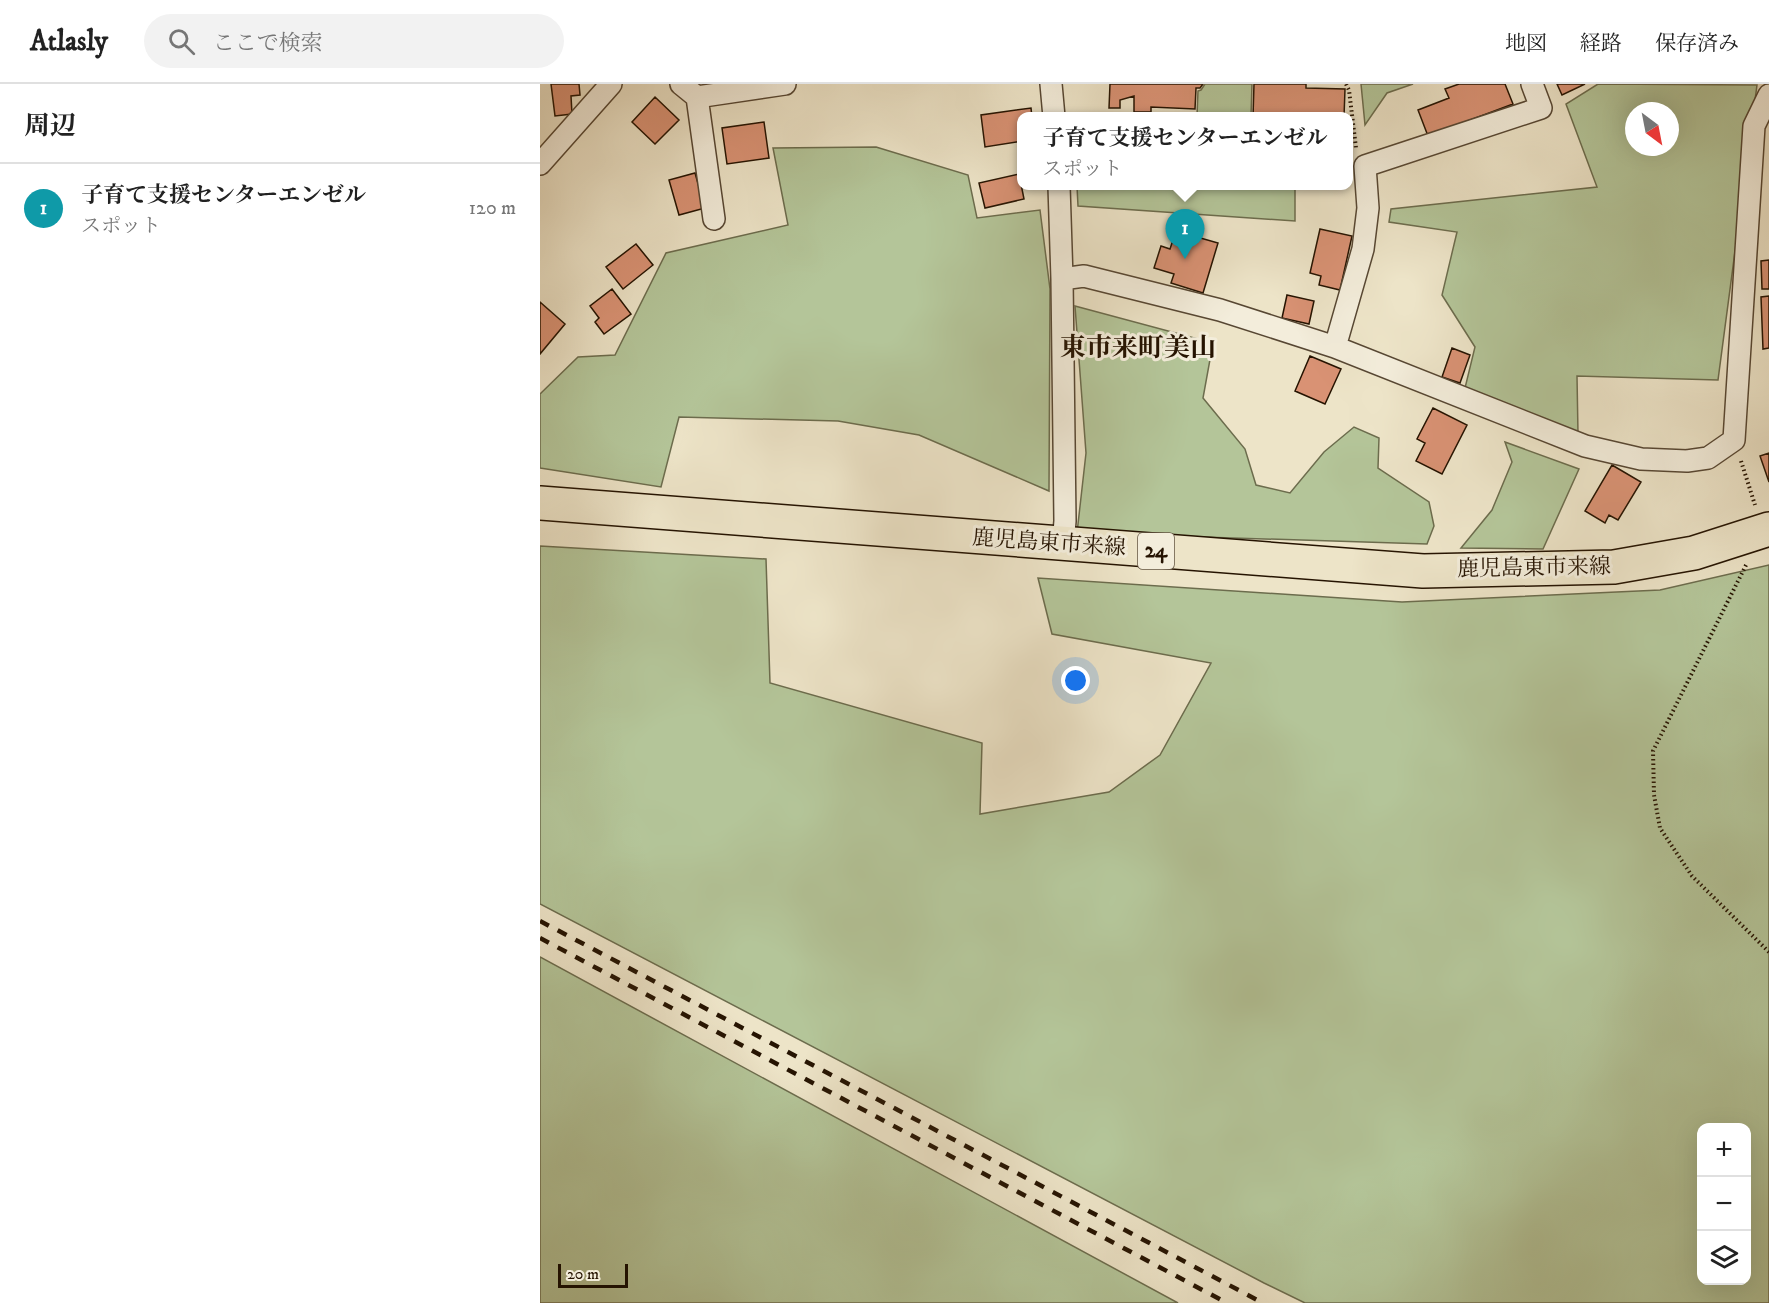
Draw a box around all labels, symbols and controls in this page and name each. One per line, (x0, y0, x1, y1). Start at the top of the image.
search box (144, 14, 564, 68)
text: Atlasly (30, 24, 108, 59)
icon: search (165, 25, 198, 58)
text: ここで検索 (213, 30, 323, 57)
text: 地図 (1505, 31, 1547, 57)
text: 経路 (1580, 31, 1622, 57)
text: 保存済み (1655, 31, 1739, 57)
north arrow (1625, 102, 1679, 156)
text: 周辺 (24, 110, 76, 143)
popup (1017, 112, 1353, 190)
text: 子育て支援センターエンゼル (1042, 125, 1328, 152)
text: スポット (1042, 157, 1122, 182)
text: 子育て支援センターエンゼル (81, 182, 366, 209)
text: 1 (40, 196, 47, 221)
text: 120 m (469, 196, 516, 221)
pin: 1 (1166, 210, 1204, 259)
text: スポット (81, 214, 161, 239)
district label: 東市来町美山 (1060, 332, 1216, 365)
street label: 鹿児島東市来線 (971, 524, 1127, 562)
road number: 24 (1138, 533, 1174, 569)
street label: 鹿児島東市来線 (1457, 553, 1611, 583)
your location (1061, 666, 1090, 695)
map controls (1697, 1123, 1751, 1285)
button: + (1697, 1123, 1751, 1177)
button: − (1697, 1177, 1751, 1231)
button: layers (1697, 1231, 1751, 1285)
scale bar (558, 1261, 628, 1288)
text: 20 m (567, 1264, 599, 1284)

